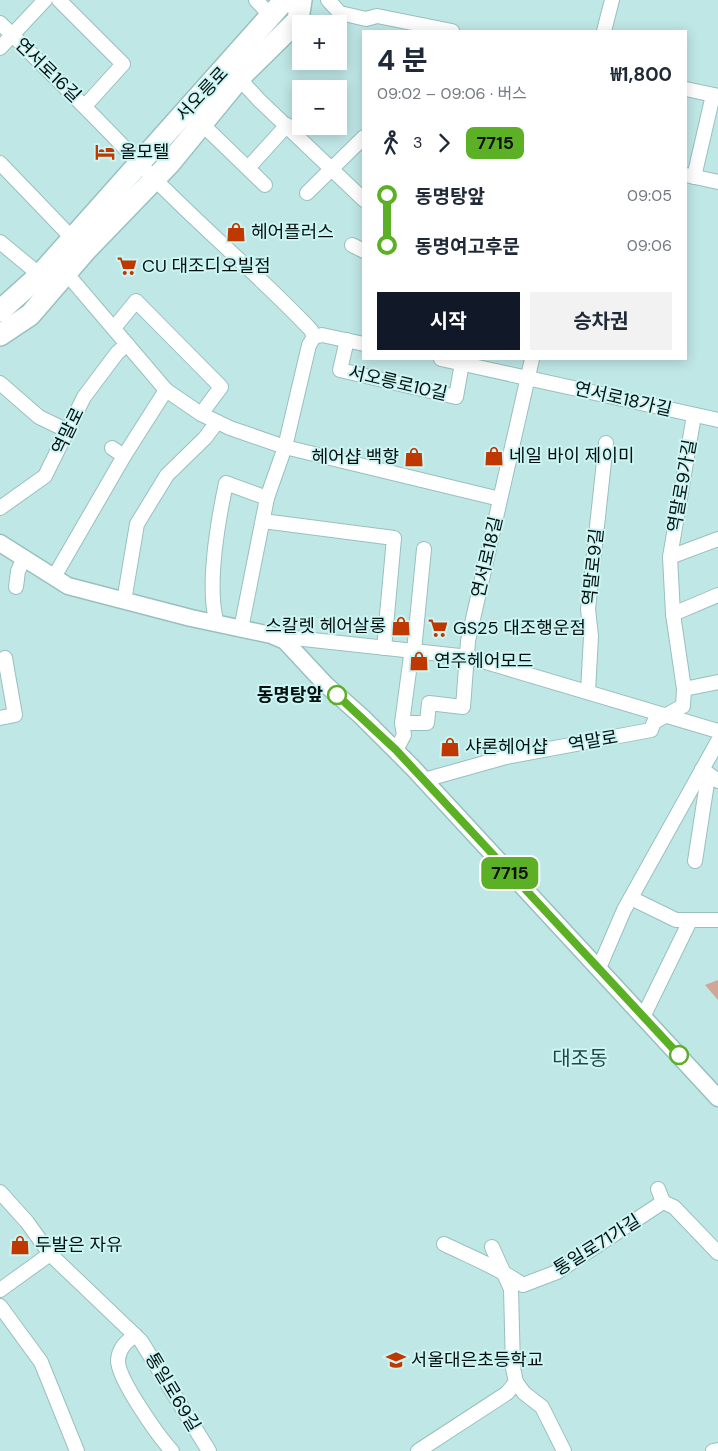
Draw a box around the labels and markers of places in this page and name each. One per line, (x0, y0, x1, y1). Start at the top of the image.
place label: 올모텔 (120, 140, 170, 164)
hotel icon: 올모텔 (94, 141, 116, 163)
place label: 헤어플러스 (251, 220, 334, 244)
shop icon: 헤어플러스 (225, 221, 247, 243)
place label: CU 대조디오빌점 (142, 254, 271, 278)
supermarket icon: CU 대조디오빌점 (116, 255, 138, 277)
place label: 네일 바이 제이미 (509, 444, 635, 468)
place label: 헤어샵 백향 (311, 445, 399, 469)
shop icon: 네일 바이 제이미 (483, 445, 505, 467)
shop icon: 헤어샵 백향 (403, 446, 425, 468)
place label: 스칼렛 헤어살롱 (265, 614, 386, 638)
shop icon: 스칼렛 헤어살롱 (390, 615, 412, 637)
place label: GS25 대조행운점 (453, 616, 586, 640)
supermarket icon: GS25 대조행운점 (427, 617, 449, 639)
place label: 연주헤어모드 (434, 649, 533, 673)
shop icon: 연주헤어모드 (408, 650, 430, 672)
place label: 동명탕앞 (257, 683, 323, 707)
marker: 동명탕앞 (327, 685, 347, 705)
place label: 샤론헤어샵 (465, 735, 548, 759)
shop icon: 샤론헤어샵 (439, 736, 461, 758)
unlabelled marker (669, 1045, 689, 1065)
place label: 두발은 자유 (35, 1233, 123, 1257)
shop icon: 두발은 자유 (9, 1234, 31, 1256)
place label: 서울대은초등학교 (411, 1348, 543, 1372)
school or university icon: 서울대은초등학교 (385, 1349, 407, 1371)

